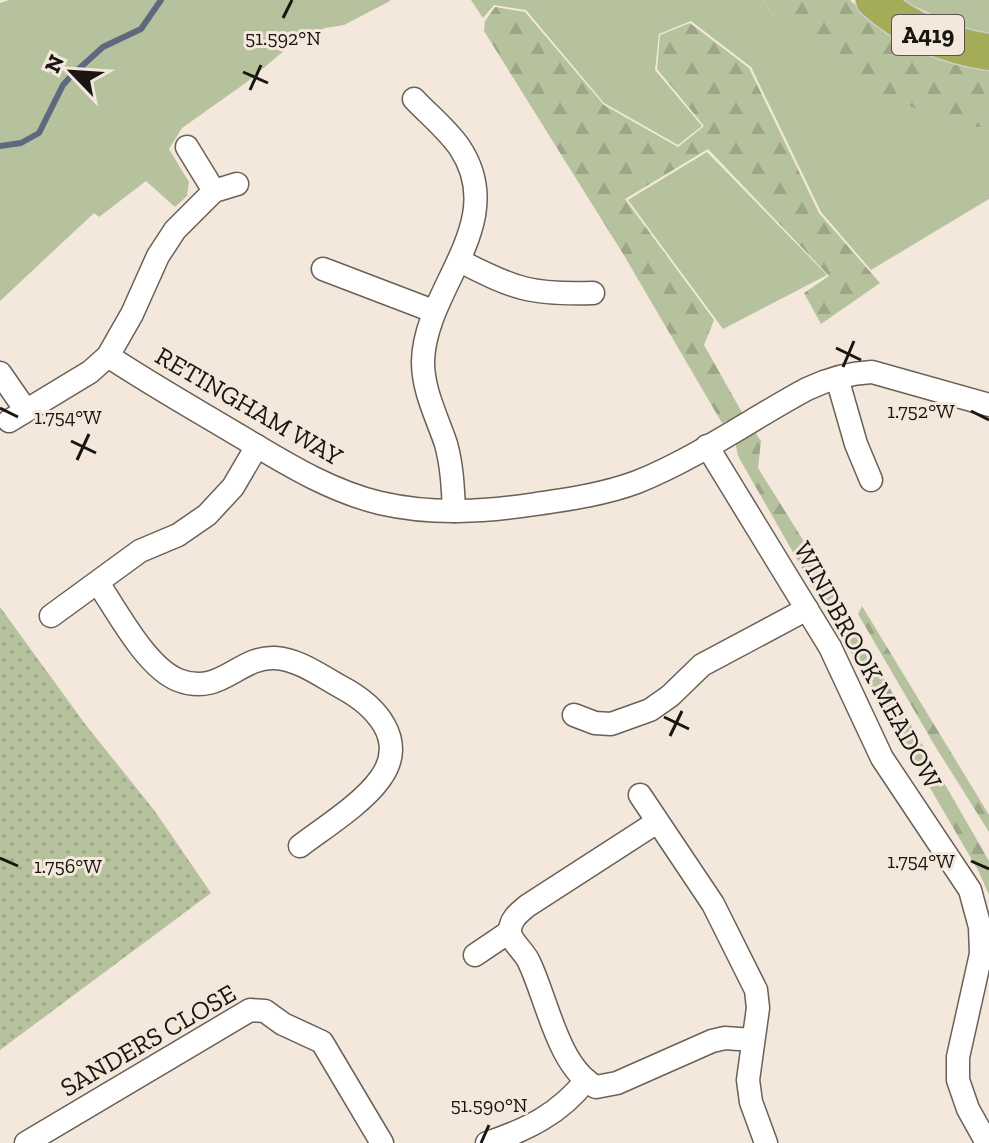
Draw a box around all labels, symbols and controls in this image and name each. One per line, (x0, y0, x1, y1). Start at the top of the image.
road number: A419 (892, 15, 964, 55)
text: 51.592°N (245, 26, 321, 50)
north arrow (32, 32, 112, 112)
text: N (39, 50, 70, 77)
street label: RETINGHAM WAY (150, 339, 348, 473)
text: 1.752°W (887, 399, 955, 423)
text: 1.754°W (34, 405, 102, 429)
street label: WINDBROOK MEADOW (787, 536, 950, 795)
text: 1.754°W (887, 849, 955, 873)
text: 1.756°W (34, 854, 102, 878)
street label: SANDERS CLOSE (54, 977, 242, 1103)
text: 51.590°N (450, 1093, 528, 1117)

